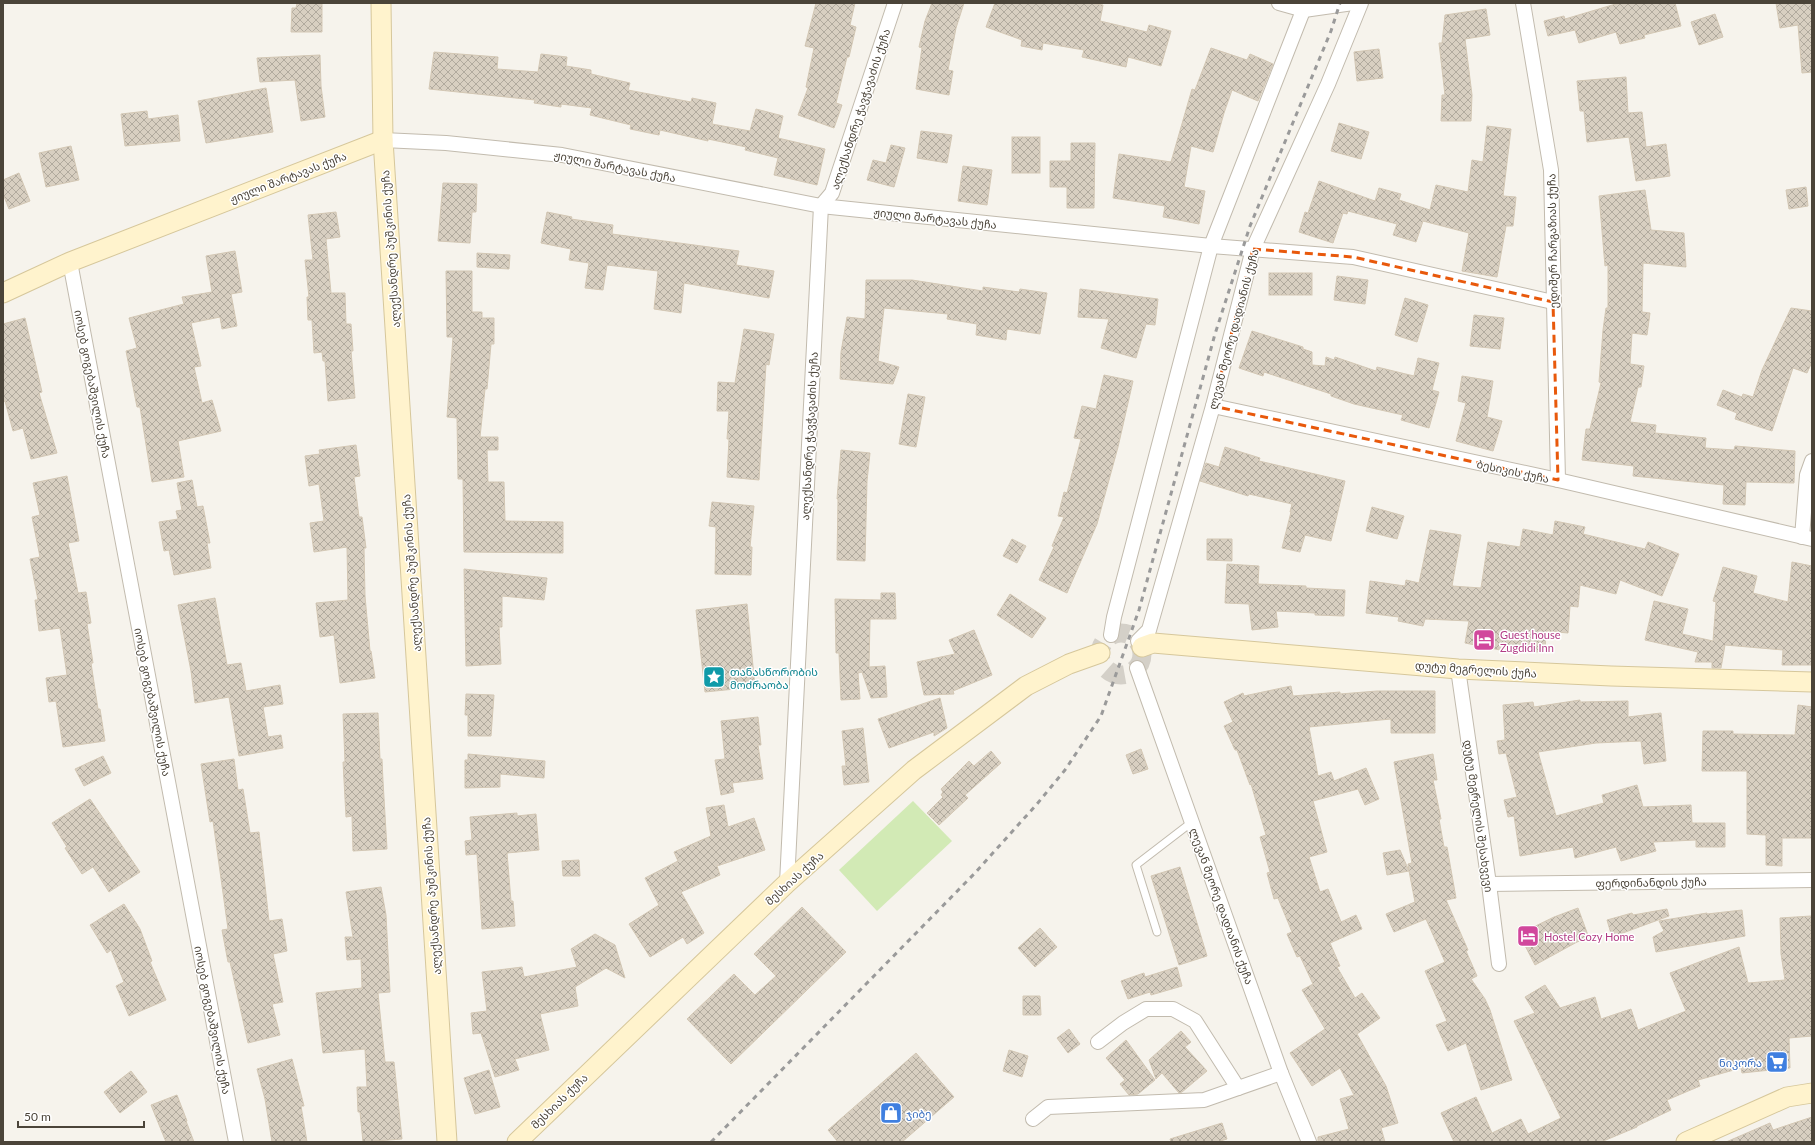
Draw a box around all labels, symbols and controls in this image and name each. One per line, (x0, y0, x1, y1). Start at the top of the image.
street label: ალექსანდრე ჭავჭავაძის ქუჩა (828, 27, 893, 192)
street label: ჟიული შარტავას ქუჩა (553, 148, 677, 185)
street label: ჟიული შარტავას ქუჩა (228, 149, 349, 206)
street label: ალექსანდრე პუშკინის ქუჩა (378, 170, 403, 328)
street label: ედიშერ ჩარგაზიას ქუჩა (1544, 173, 1561, 309)
street label: ჟიული შარტავას ქუჩა (873, 205, 997, 232)
street label: ლევან მეორე დადიანის ქუჩა (1205, 247, 1262, 411)
street label: იოსებ გოგებაშვილის ქუჩა (71, 309, 114, 460)
street label: ალექსანდრე ჭავჭავაძის ქუჩა (798, 351, 821, 521)
street label: ბესიკის ქუჩა (1475, 457, 1550, 486)
street label: ალექსანდრე პუშკინის ქუჩა (399, 494, 424, 652)
street label: იოსებ გოგებაშვილის ქუჩა (131, 627, 174, 778)
hotel icon: Guest house Zugdidi Inn (1471, 627, 1497, 653)
place label: Guest house Zugdidi Inn (1500, 628, 1561, 654)
street label: დუტუ მეგრელის ქუჩა (1415, 658, 1537, 681)
place icon: თანასწორობის მოძრაობა (701, 664, 727, 690)
place label: თანასწორობის მოძრაობა (730, 665, 818, 691)
street label: დუტუ მეგრელის შესახვევი (1461, 739, 1496, 893)
street label: ალექსანდრე პუშკინის ქუჩა (419, 817, 444, 975)
street label: ლევან მეორე დადიანის ქუჩა (1187, 826, 1256, 986)
street label: მესხიას ქუჩა (762, 849, 826, 908)
street label: ფერდინანდის ქუჩა (1595, 875, 1707, 890)
hotel icon: Hostel Cozy Home (1515, 923, 1541, 949)
place label: Hostel Cozy Home (1544, 930, 1634, 943)
street label: იოსებ გოგებაშვილის ქუჩა (191, 945, 234, 1096)
supermarket icon: ნიკორა (1764, 1049, 1790, 1075)
place label: ნიკორა (1719, 1056, 1762, 1070)
street label: მესხიას ქუჩა (528, 1071, 591, 1132)
shop icon: ჯიბე (878, 1100, 904, 1126)
scale bar (18, 1103, 144, 1129)
place label: ჯიბე (906, 1107, 932, 1121)
text: 50 m (24, 1109, 51, 1124)

